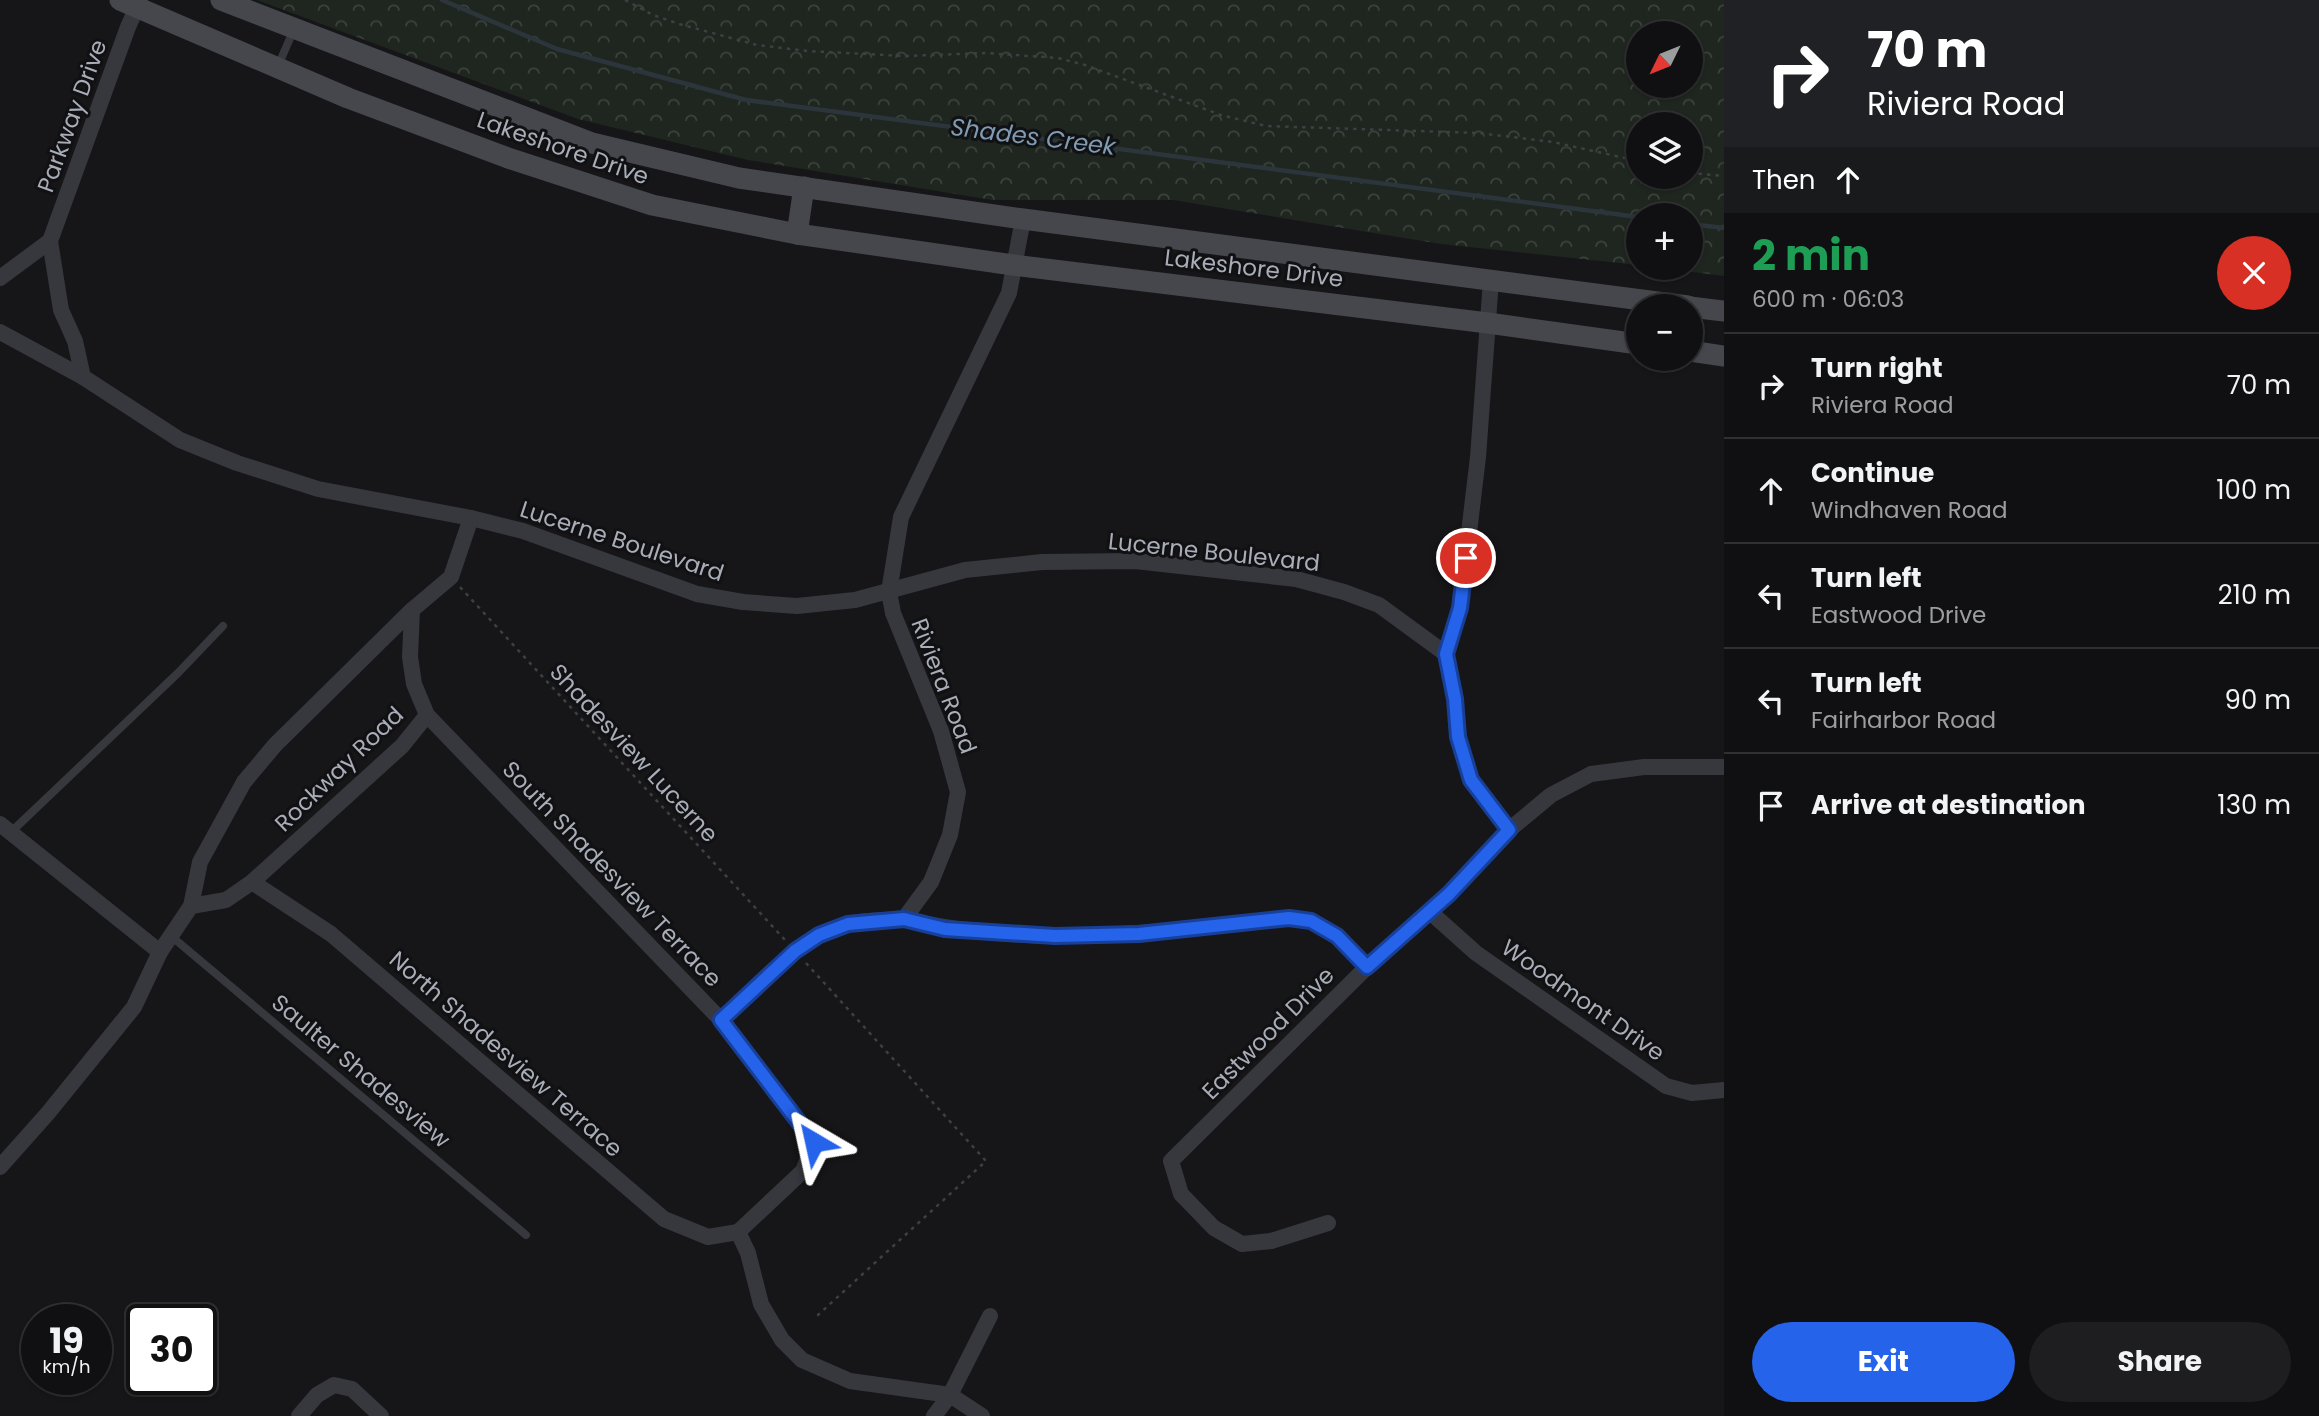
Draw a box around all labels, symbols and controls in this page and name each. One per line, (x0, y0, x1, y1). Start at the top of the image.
text: 70 m (1867, 16, 1987, 84)
north arrow (1626, 21, 1703, 98)
map controls (1626, 21, 1703, 371)
icon: right (1752, 28, 1843, 119)
street label: Parkway Drive (30, 35, 114, 197)
text: Riviera Road (1867, 81, 2065, 126)
street label: Lakeshore Drive (473, 104, 653, 192)
water label: Shades Creek (949, 110, 1119, 163)
button: layers (1626, 112, 1703, 189)
icon: ahead (1829, 161, 1867, 199)
text: Then (1752, 162, 1815, 198)
button: + (1626, 203, 1703, 280)
text: 2 min (1752, 226, 1870, 285)
button: close (2217, 236, 2291, 310)
street label: Lakeshore Drive (1163, 241, 1345, 295)
text: 600 m · 06:03 (1752, 283, 1904, 315)
button: − (1626, 294, 1703, 371)
text: Turn right (1811, 350, 1943, 386)
icon: right (1752, 367, 1790, 405)
text: 70 m (2227, 367, 2291, 403)
text: Riviera Road (1811, 389, 1954, 421)
text: Continue (1811, 455, 1934, 491)
icon: ahead (1752, 472, 1790, 510)
text: 100 m (2216, 472, 2291, 508)
street label: Lucerne Boulevard (516, 493, 728, 589)
text: Windhaven Road (1811, 494, 2007, 526)
street label: Lucerne Boulevard (1107, 525, 1321, 579)
pin (1436, 528, 1496, 588)
icon: arrive (1447, 539, 1485, 577)
text: Turn left (1811, 560, 1922, 596)
icon: left (1752, 577, 1790, 615)
text: 210 m (2218, 577, 2291, 613)
text: Eastwood Drive (1811, 599, 1986, 631)
street label: Riviera Road (904, 614, 984, 758)
street label: Shadesview Lucerne (543, 657, 725, 849)
text: Turn left (1811, 665, 1922, 701)
icon: left (1752, 682, 1790, 720)
text: 90 m (2225, 682, 2291, 718)
street label: Rockway Road (268, 699, 410, 839)
text: Fairharbor Road (1811, 704, 1996, 736)
street label: South Shadesview Terrace (495, 754, 729, 994)
icon: arrive (1752, 787, 1790, 825)
text: Arrive at destination (1811, 787, 2086, 823)
text: 130 m (2217, 787, 2291, 823)
street label: Woodmont Drive (1495, 932, 1671, 1068)
street label: North Shadesview Terrace (382, 944, 630, 1164)
street label: Eastwood Drive (1195, 960, 1341, 1106)
street label: Saulter Shadesview (265, 987, 457, 1155)
position arrow (777, 1105, 851, 1179)
speed limit sign: 30 (126, 1304, 217, 1395)
text: 19 (49, 1316, 84, 1365)
button: Exit (1752, 1322, 2015, 1402)
button: Share (2029, 1322, 2291, 1402)
text: km/h (43, 1354, 90, 1379)

